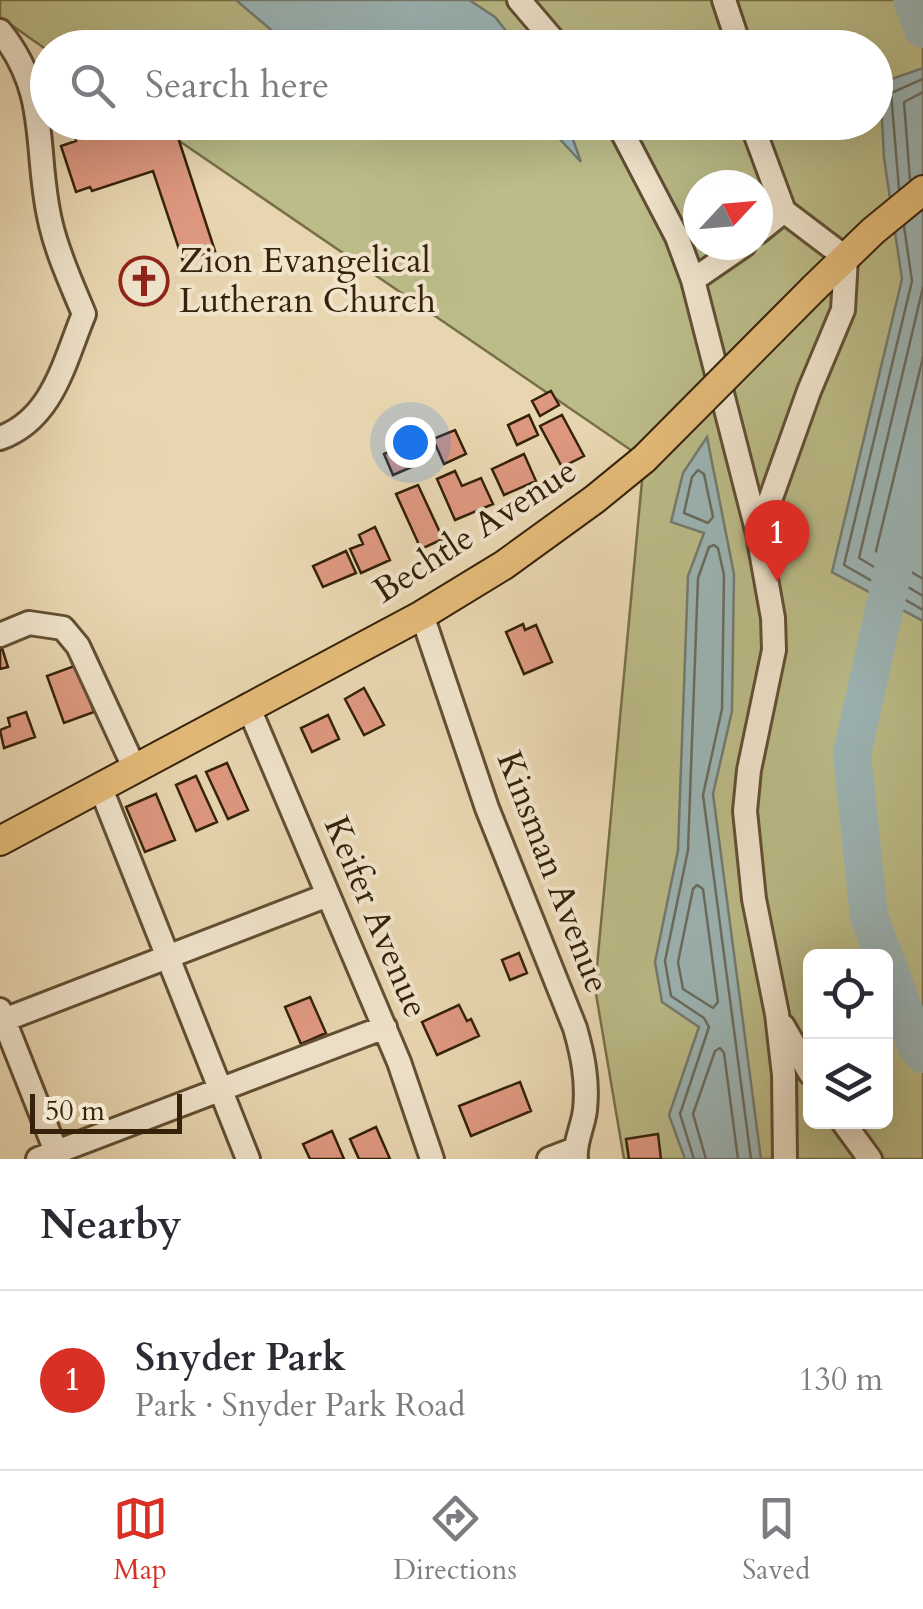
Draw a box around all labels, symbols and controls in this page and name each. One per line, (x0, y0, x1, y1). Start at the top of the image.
search box (30, 30, 893, 140)
icon: search (65, 58, 120, 113)
text: Search here (145, 59, 329, 111)
north arrow (683, 170, 773, 260)
place label: Zion Evangelical Lutheran Church (179, 237, 436, 325)
church icon: Zion Evangelical Lutheran Church (118, 255, 170, 307)
your location (385, 417, 436, 468)
street label: Bechtle Avenue (364, 447, 586, 615)
pin: 1 (744, 500, 810, 582)
street label: Kinsman Avenue (485, 744, 621, 1000)
street label: Keifer Avenue (312, 809, 440, 1025)
map controls (803, 949, 893, 1129)
button: locate (803, 949, 893, 1039)
button: layers (803, 1039, 893, 1129)
scale bar (30, 1089, 182, 1134)
text: 50 m (45, 1092, 105, 1130)
text: Nearby (40, 1196, 182, 1253)
text: Snyder Park (135, 1332, 346, 1384)
text: 1 (64, 1358, 81, 1402)
text: 130 m (798, 1358, 883, 1402)
text: Park · Snyder Park Road (135, 1384, 465, 1428)
tab: Map (113, 1491, 168, 1589)
tab: Directions (393, 1491, 517, 1589)
tab: Saved (742, 1491, 810, 1589)

